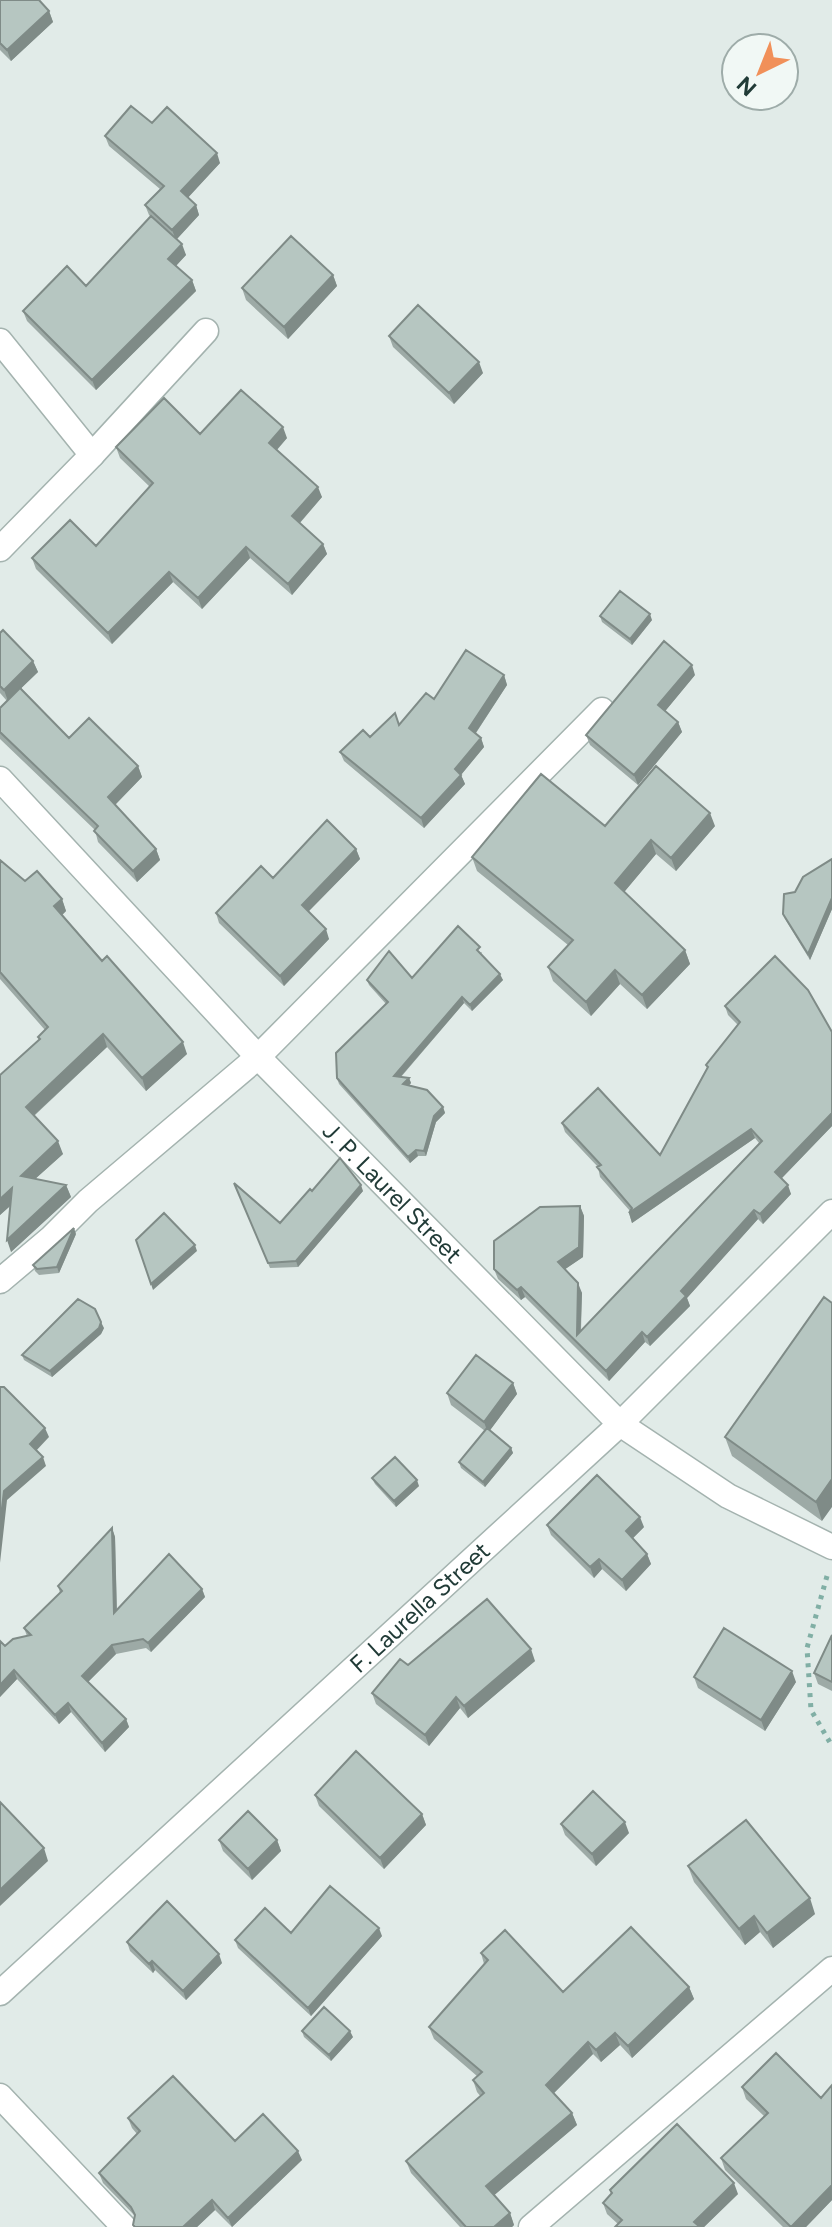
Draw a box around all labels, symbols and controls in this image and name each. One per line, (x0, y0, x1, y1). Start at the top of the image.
north arrow (720, 32, 800, 112)
text: N (731, 71, 762, 102)
street label: J. P. Laurel Street (317, 1116, 468, 1269)
street label: F. Laurella Street (344, 1536, 495, 1679)

